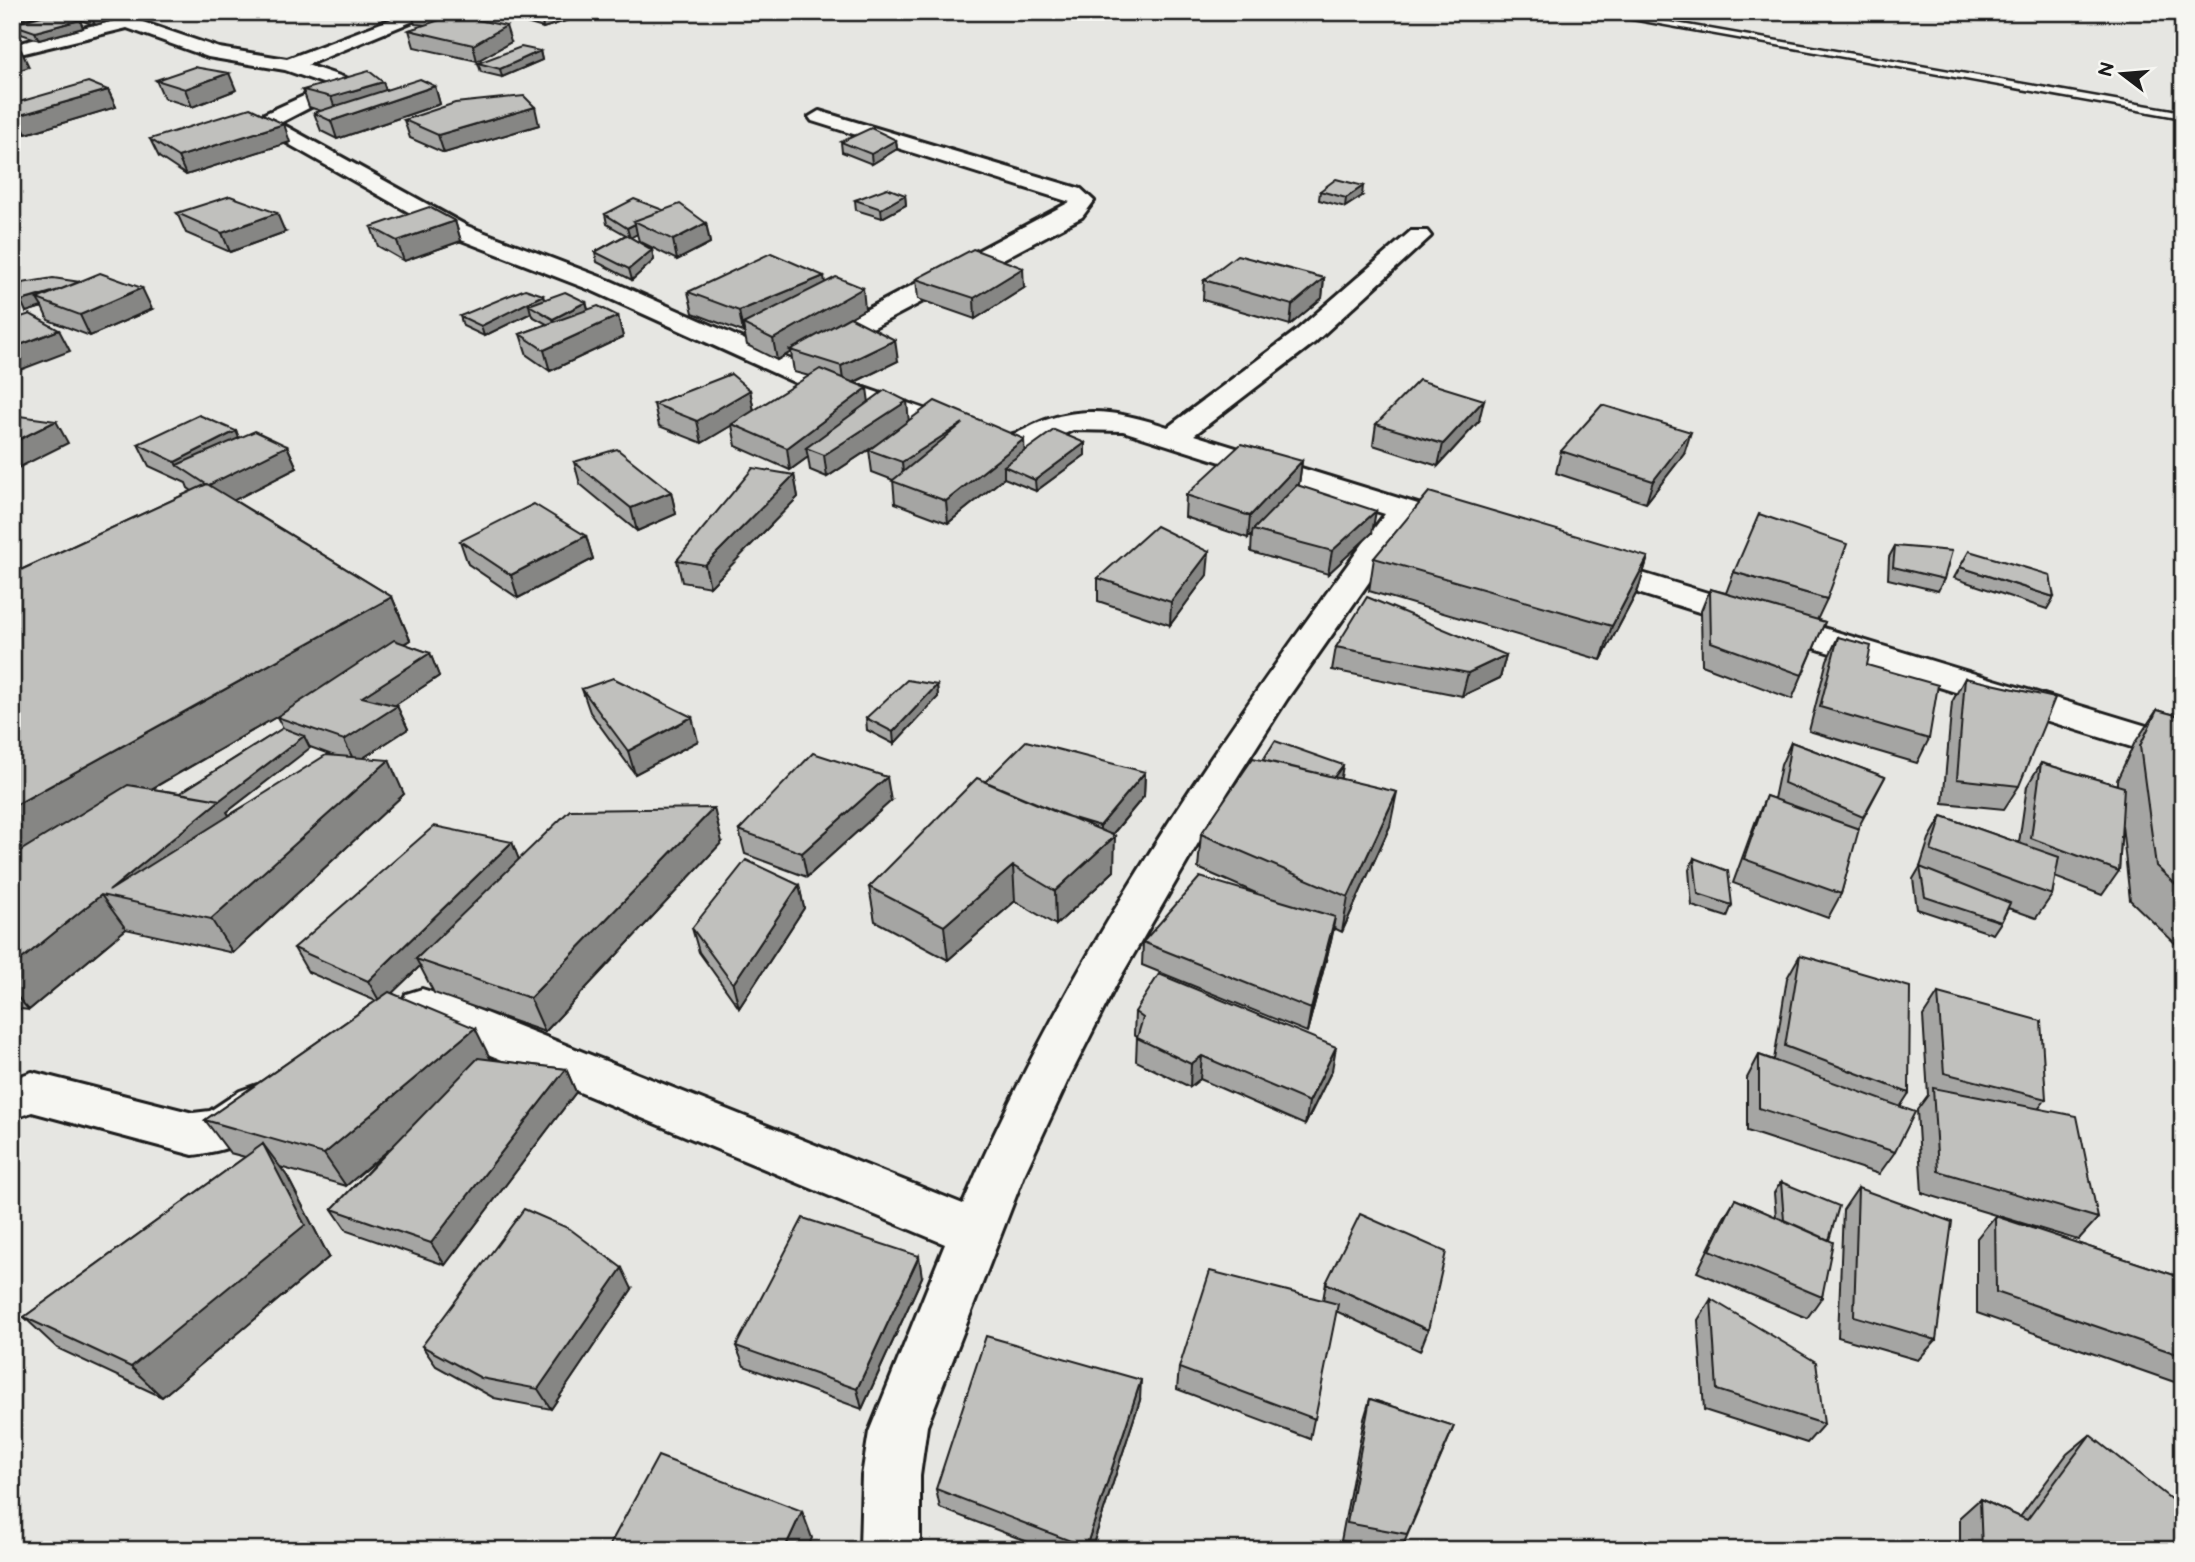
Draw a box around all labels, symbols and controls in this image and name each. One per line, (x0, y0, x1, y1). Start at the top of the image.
north arrow (2086, 38, 2156, 108)
text: N (2094, 60, 2120, 80)

